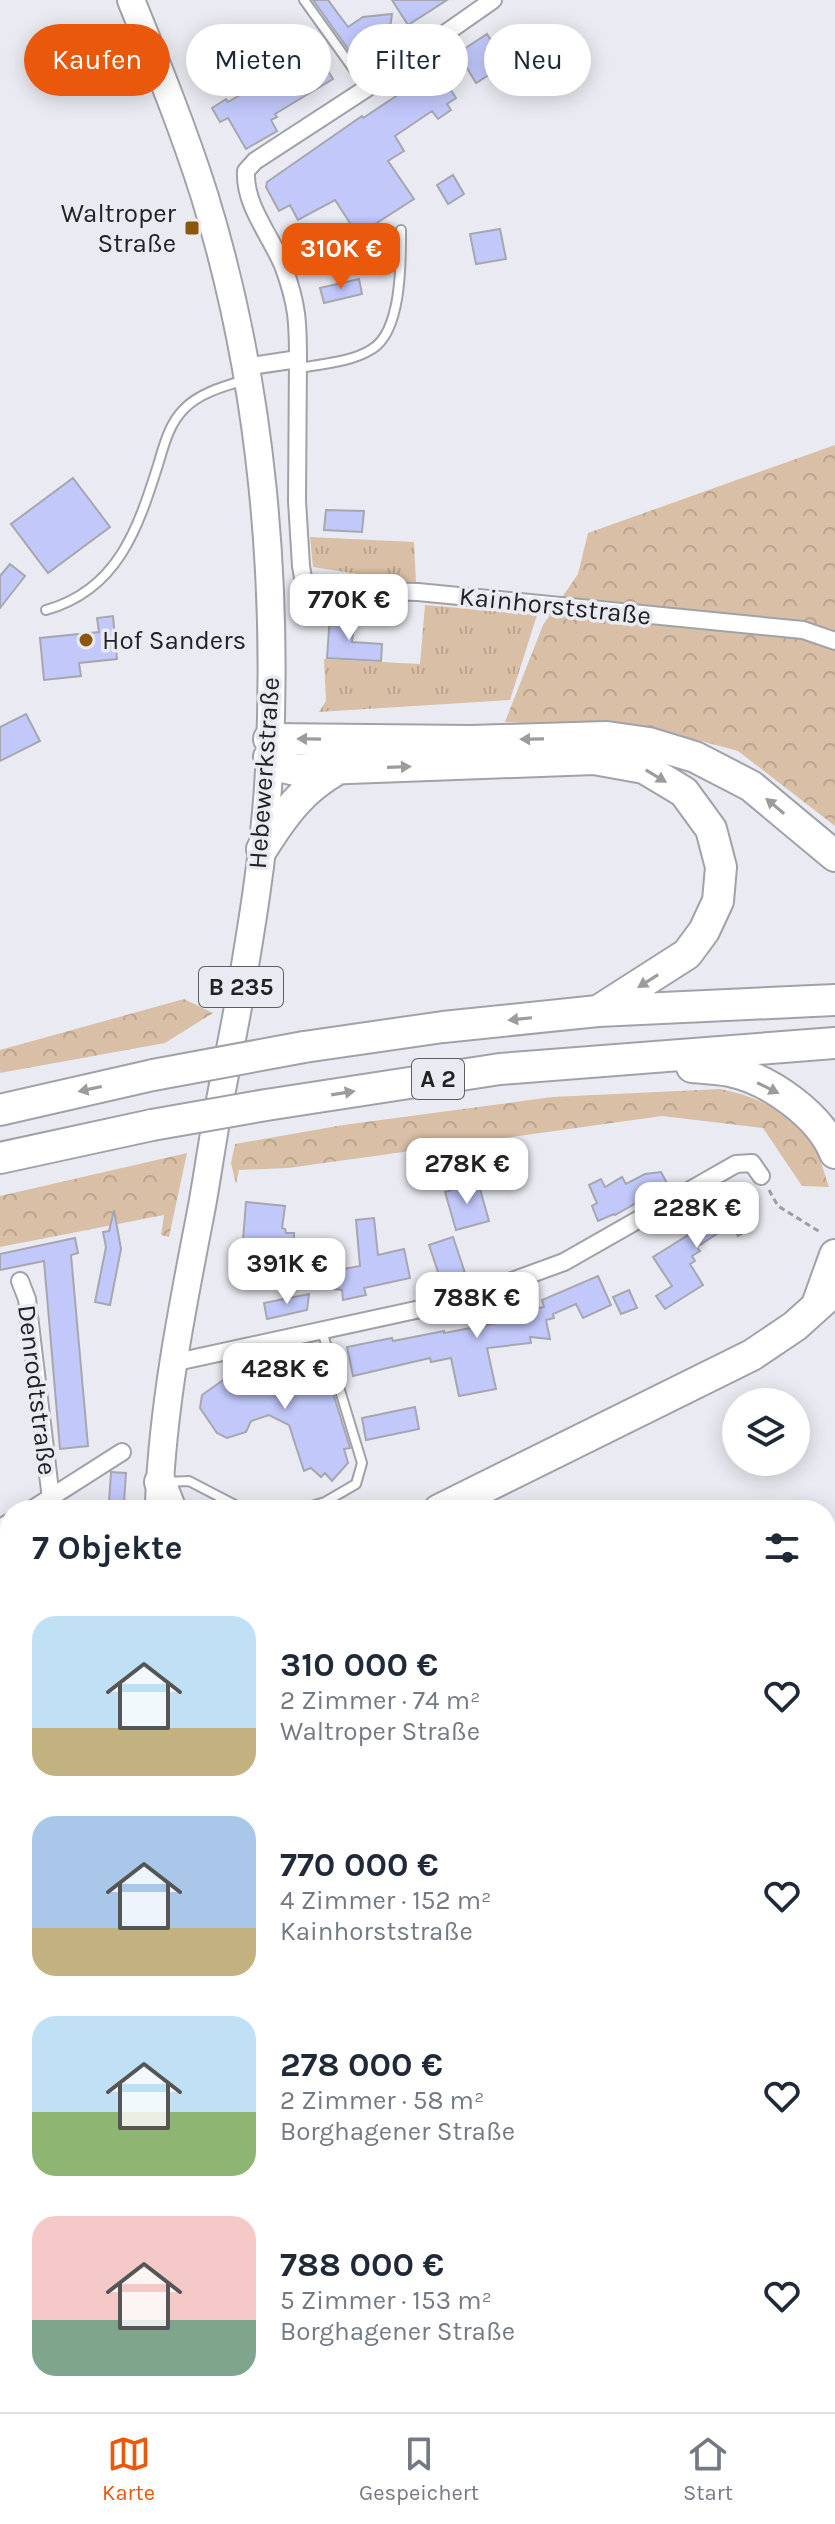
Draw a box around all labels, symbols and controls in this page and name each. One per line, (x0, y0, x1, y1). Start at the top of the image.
chip: Kaufen (24, 24, 170, 96)
chip: Mieten (186, 24, 331, 96)
chip: Filter (347, 24, 468, 96)
chip: Neu (484, 24, 591, 96)
place label: Waltroper Straße (61, 198, 177, 259)
marker: Waltroper Straße (183, 219, 201, 237)
pin: 310K € (276, 223, 406, 291)
text: 310K € (300, 233, 382, 264)
pin: 770K € (284, 574, 414, 642)
street label: Kainhorststraße (458, 581, 652, 631)
text: 770K € (308, 584, 390, 615)
place label: Hof Sanders (102, 625, 246, 656)
marker: Hof Sanders (77, 631, 95, 649)
street label: Hebewerkstraße (242, 676, 286, 870)
one-way arrow (296, 732, 321, 745)
one-way arrow (519, 733, 544, 746)
one-way arrow (387, 760, 412, 773)
one-way arrow (645, 768, 667, 782)
one-way arrow (765, 798, 785, 815)
road number: B 235 (199, 967, 283, 1007)
one-way arrow (637, 973, 658, 988)
one-way arrow (507, 1013, 532, 1026)
road number: A 2 (412, 1059, 464, 1099)
one-way arrow (757, 1081, 780, 1095)
one-way arrow (77, 1083, 102, 1096)
one-way arrow (331, 1086, 356, 1099)
pin: 278K € (402, 1138, 532, 1206)
text: 278K € (424, 1148, 510, 1179)
pin: 228K € (632, 1182, 762, 1250)
text: 228K € (653, 1192, 741, 1223)
pin: 391K € (222, 1238, 352, 1306)
text: 391K € (246, 1248, 328, 1279)
pin: 788K € (412, 1272, 542, 1340)
text: 788K € (434, 1282, 520, 1313)
street label: Denrodtstraße (11, 1303, 63, 1477)
pin: 428K € (220, 1343, 350, 1411)
text: 428K € (241, 1353, 329, 1384)
map controls (722, 1388, 810, 1476)
button: layers (722, 1388, 810, 1476)
icon: filters (760, 1526, 804, 1570)
text: 7 Objekte (32, 1528, 183, 1568)
text: 310 000 € (280, 1645, 438, 1685)
icon: home (96, 1648, 192, 1744)
icon: heart (760, 1674, 804, 1718)
text: 2 Zimmer · 74 m² (280, 1685, 480, 1716)
text: Waltroper Straße (280, 1716, 480, 1747)
text: 770 000 € (280, 1845, 439, 1885)
icon: home (96, 1848, 192, 1944)
icon: heart (760, 1874, 804, 1918)
text: 4 Zimmer · 152 m² (280, 1885, 491, 1916)
text: Kainhorststraße (280, 1916, 473, 1947)
text: 278 000 € (280, 2045, 443, 2085)
icon: home (96, 2048, 192, 2144)
icon: heart (760, 2074, 804, 2118)
text: 2 Zimmer · 58 m² (280, 2085, 484, 2116)
text: Borghagener Straße (280, 2116, 515, 2147)
text: 788 000 € (280, 2245, 444, 2285)
icon: home (96, 2248, 192, 2344)
icon: heart (760, 2274, 804, 2318)
text: 5 Zimmer · 153 m² (280, 2285, 492, 2316)
text: Borghagener Straße (280, 2316, 515, 2347)
tab: Karte (102, 2432, 155, 2506)
tab: Gespeichert (359, 2432, 479, 2506)
tab: Start (683, 2432, 733, 2506)

